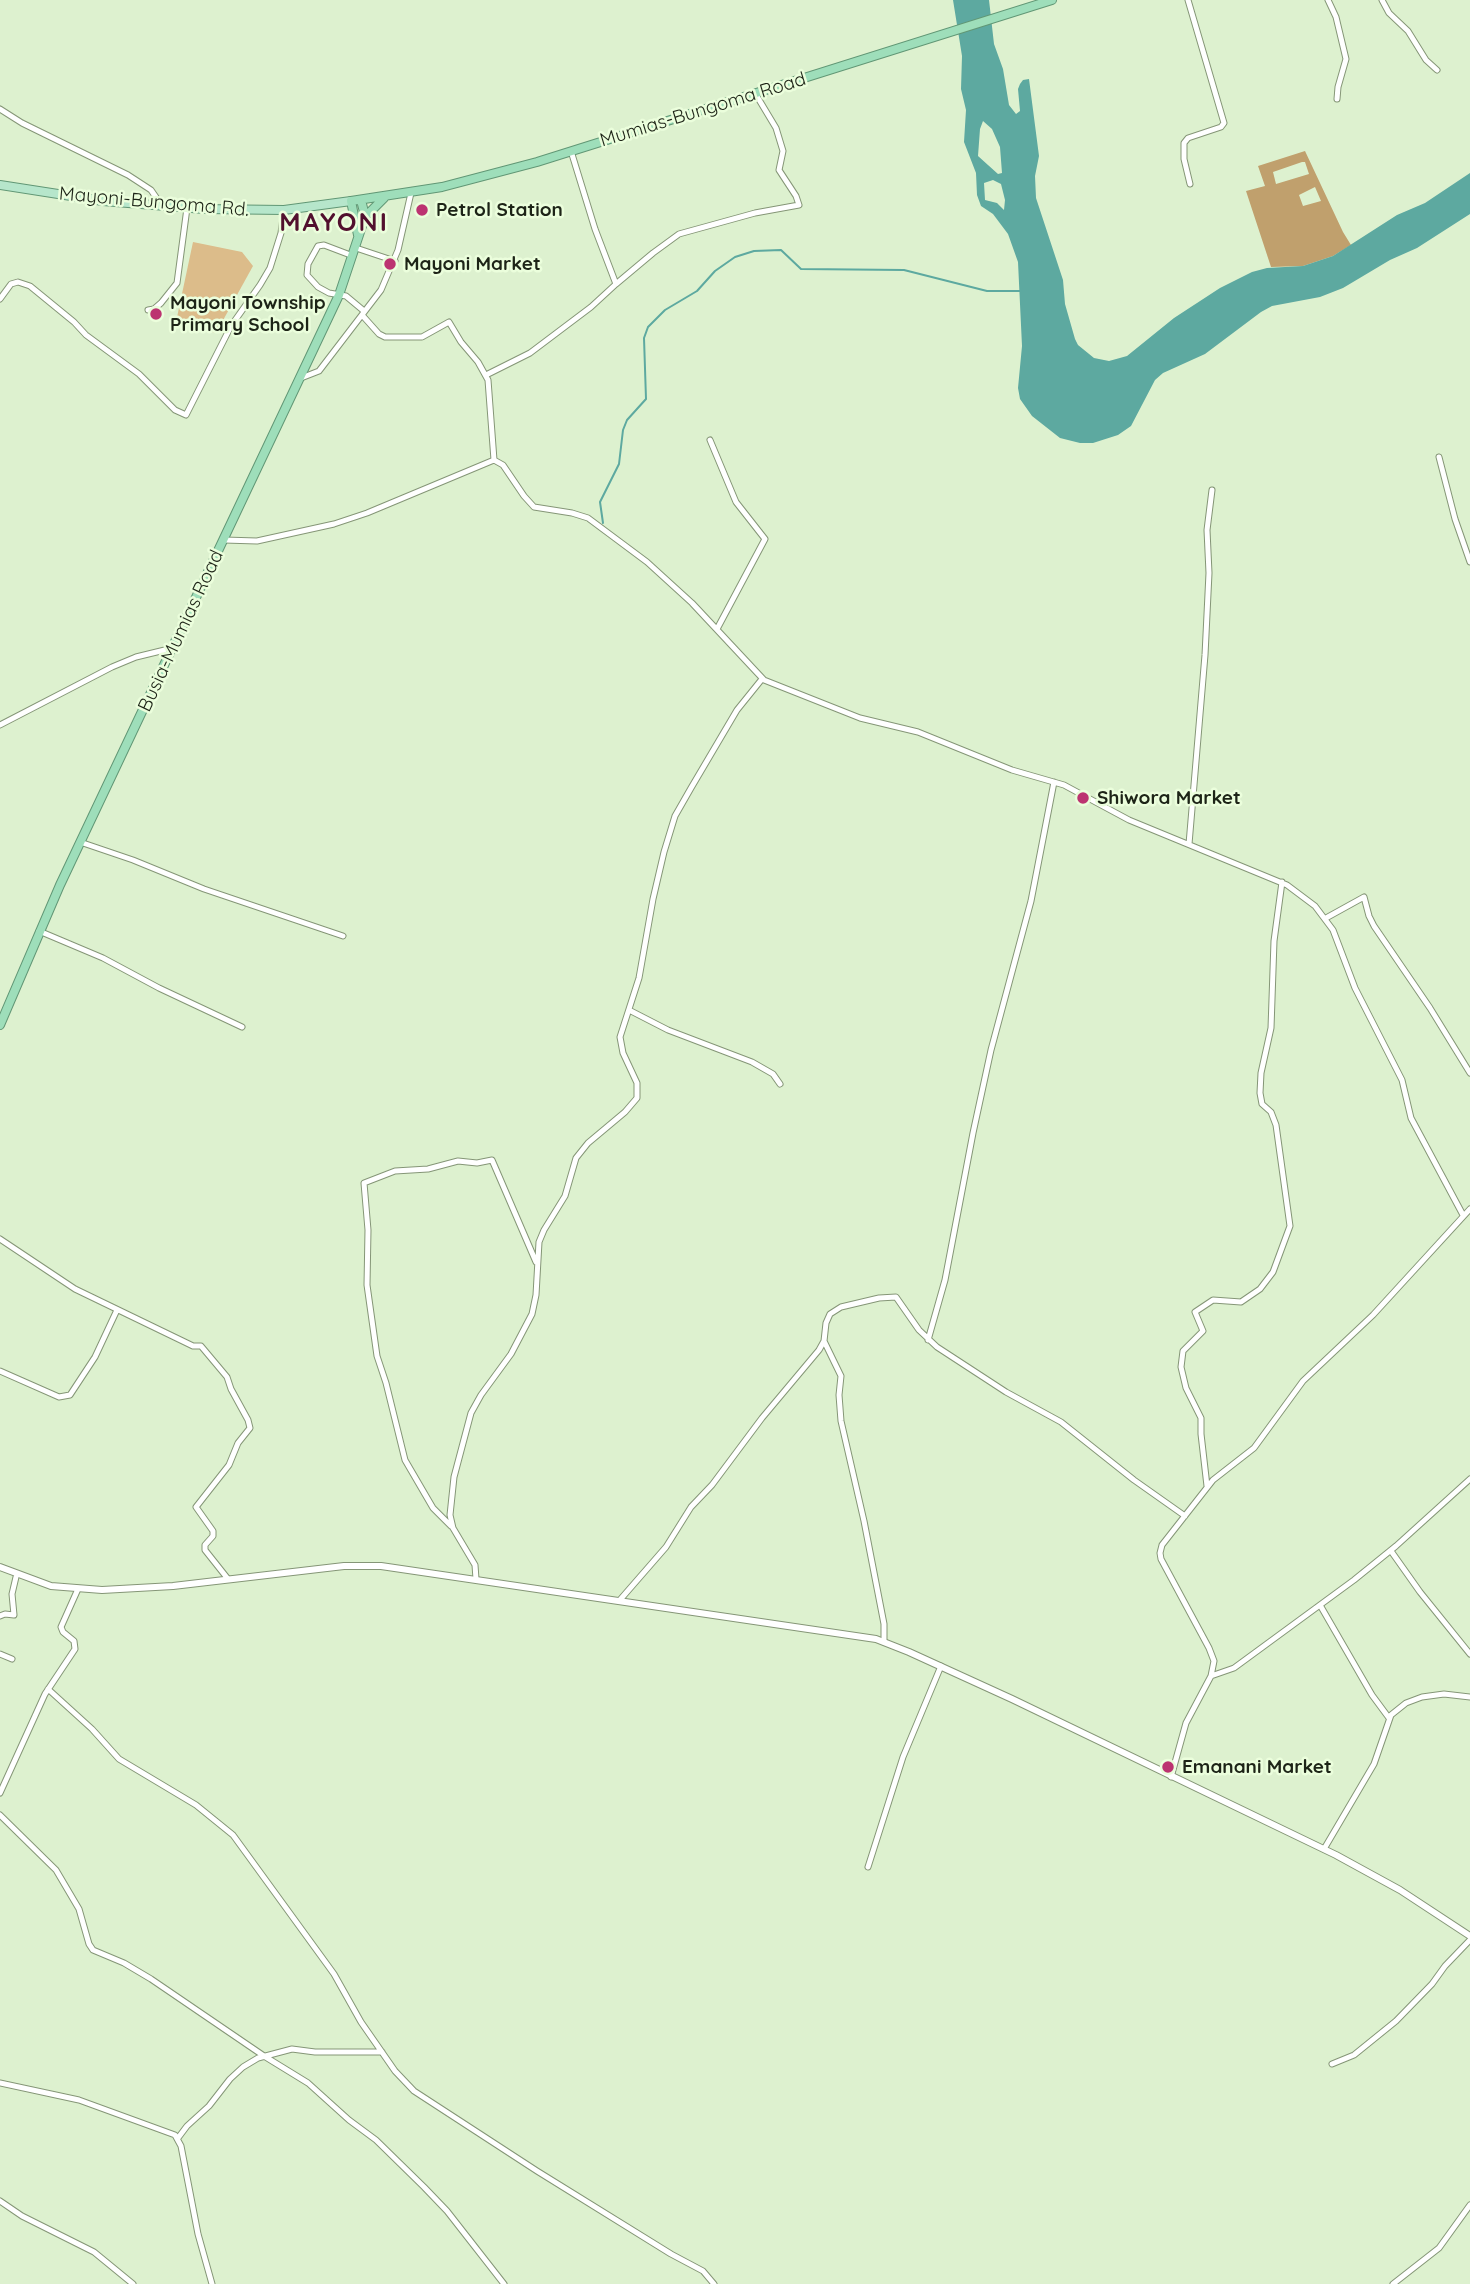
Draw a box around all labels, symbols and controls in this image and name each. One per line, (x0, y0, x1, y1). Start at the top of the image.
street label: Mumias-Bungoma Road (597, 68, 809, 152)
street label: Mayoni-Bungoma Rd. (58, 182, 250, 222)
place label: Petrol Station (436, 199, 563, 221)
marker: Petrol Station (414, 202, 430, 218)
district label: MAYONI (280, 207, 388, 239)
place label: Mayoni Market (404, 253, 541, 275)
marker: Mayoni Market (382, 256, 398, 272)
place label: Mayoni Township Primary School (170, 292, 326, 336)
marker: Mayoni Township Primary School (148, 306, 164, 322)
street label: Busia-Mumias Road (134, 547, 228, 715)
place label: Shiwora Market (1097, 787, 1241, 809)
marker: Shiwora Market (1075, 790, 1091, 806)
place label: Emanani Market (1182, 1756, 1332, 1778)
marker: Emanani Market (1160, 1759, 1176, 1775)

